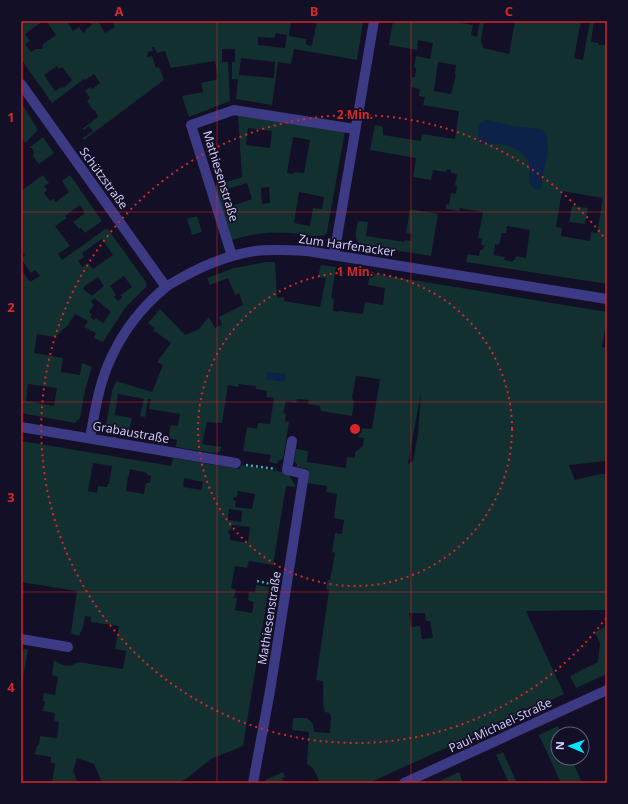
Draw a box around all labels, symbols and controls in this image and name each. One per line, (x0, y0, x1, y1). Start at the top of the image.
text: A (115, 2, 124, 20)
text: B (310, 2, 319, 20)
text: C (505, 2, 513, 20)
text: 2 Min. (337, 106, 373, 123)
text: 1 (7, 108, 15, 126)
street label: Mathiesenstraße (199, 128, 243, 224)
street label: Schützstraße (76, 144, 132, 213)
street label: Zum Harfenacker (298, 230, 396, 260)
text: 1 Min. (337, 263, 373, 280)
text: 2 (7, 298, 15, 316)
street label: Grabaustraße (91, 417, 171, 447)
centre of rings (348, 422, 362, 436)
text: 3 (7, 488, 15, 506)
street label: Mathiesenstraße (253, 570, 285, 666)
text: 4 (7, 678, 15, 696)
street label: Paul-Michael-Straße (446, 694, 555, 756)
north arrow (550, 726, 590, 766)
text: N (552, 741, 567, 750)

